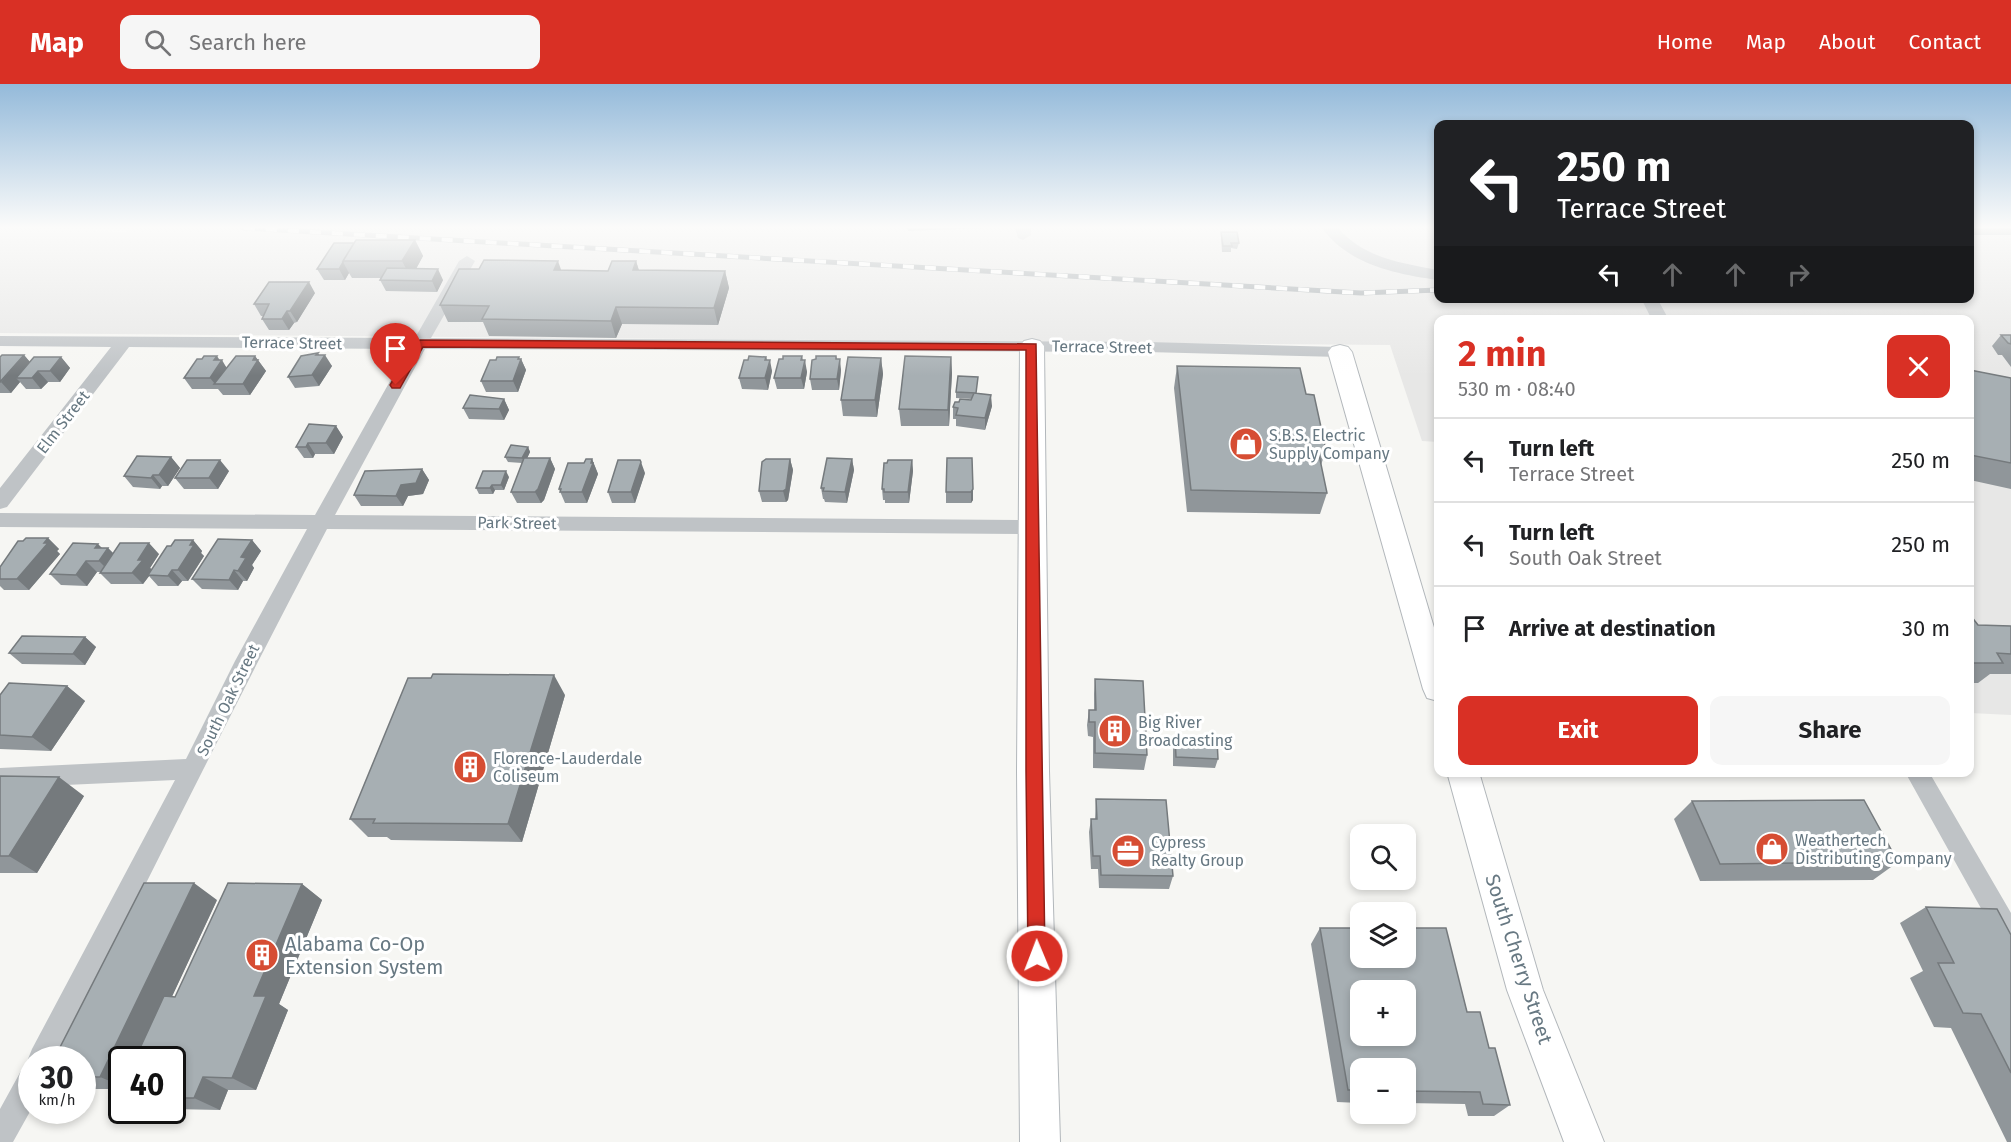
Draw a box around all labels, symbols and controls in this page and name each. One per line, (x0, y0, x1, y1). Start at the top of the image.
search box (120, 15, 540, 69)
text: Map (30, 26, 84, 59)
icon: search (141, 26, 174, 59)
text: Search here (189, 29, 307, 56)
text: Home (1657, 29, 1713, 55)
text: Map (1746, 29, 1786, 55)
text: About (1819, 29, 1876, 55)
text: Contact (1909, 29, 1981, 55)
text: 250 m (1557, 142, 1671, 192)
icon: left (1458, 144, 1536, 222)
text: Terrace Street (1557, 193, 1726, 225)
icon: left (1593, 258, 1626, 291)
icon: ahead (1656, 258, 1689, 291)
icon: ahead (1719, 258, 1752, 291)
icon: right (1782, 258, 1815, 291)
pin (370, 323, 421, 385)
icon: arrive (379, 332, 412, 365)
text: 2 min (1458, 332, 1547, 376)
street label: Terrace Street (242, 333, 343, 353)
button: close (1887, 335, 1950, 398)
street label: Terrace Street (1052, 337, 1153, 357)
text: 530 m · 08:40 (1458, 377, 1576, 401)
street label: Elm Street (33, 387, 94, 457)
shop icon: S.B.S. Electric Supply Company (1228, 426, 1264, 462)
place label: S.B.S. Electric Supply Company (1269, 426, 1390, 463)
text: Turn left (1509, 435, 1594, 462)
icon: left (1458, 444, 1491, 477)
text: 250 m (1891, 447, 1950, 474)
text: Terrace Street (1509, 462, 1634, 486)
street label: Park Street (477, 513, 557, 533)
text: Turn left (1509, 519, 1594, 546)
icon: left (1458, 528, 1491, 561)
text: 250 m (1891, 531, 1950, 558)
text: South Oak Street (1509, 546, 1662, 570)
icon: arrive (1458, 612, 1491, 645)
text: Arrive at destination (1509, 615, 1716, 642)
text: 30 m (1902, 615, 1950, 642)
street label: South Oak Street (193, 641, 263, 759)
button: Exit (1458, 696, 1698, 765)
button: Share (1710, 696, 1950, 765)
building icon: Big River Broadcasting (1097, 713, 1133, 749)
place label: Big River Broadcasting (1138, 713, 1233, 750)
building icon: Florence-Lauderdale Coliseum (452, 749, 488, 785)
place label: Florence-Lauderdale Coliseum (493, 749, 642, 786)
map controls (1350, 824, 1416, 1124)
button: search (1350, 824, 1416, 890)
shop icon: Weathertech Distributing Company (1754, 831, 1790, 867)
place label: Weathertech Distributing Company (1795, 831, 1952, 868)
office icon: Cypress Realty Group (1110, 833, 1146, 869)
place label: Cypress Realty Group (1151, 833, 1244, 870)
street label: South Cherry Street (1480, 871, 1558, 1048)
button: layers (1350, 902, 1416, 968)
position arrow (1005, 924, 1069, 988)
place label: Alabama Co-Op Extension System (285, 932, 443, 979)
building icon: Alabama Co-Op Extension System (244, 937, 280, 973)
button: + (1350, 980, 1416, 1046)
speed limit sign: 40 (108, 1046, 186, 1124)
button: − (1350, 1058, 1416, 1124)
text: 30 (40, 1060, 74, 1096)
text: km/h (38, 1091, 76, 1109)

